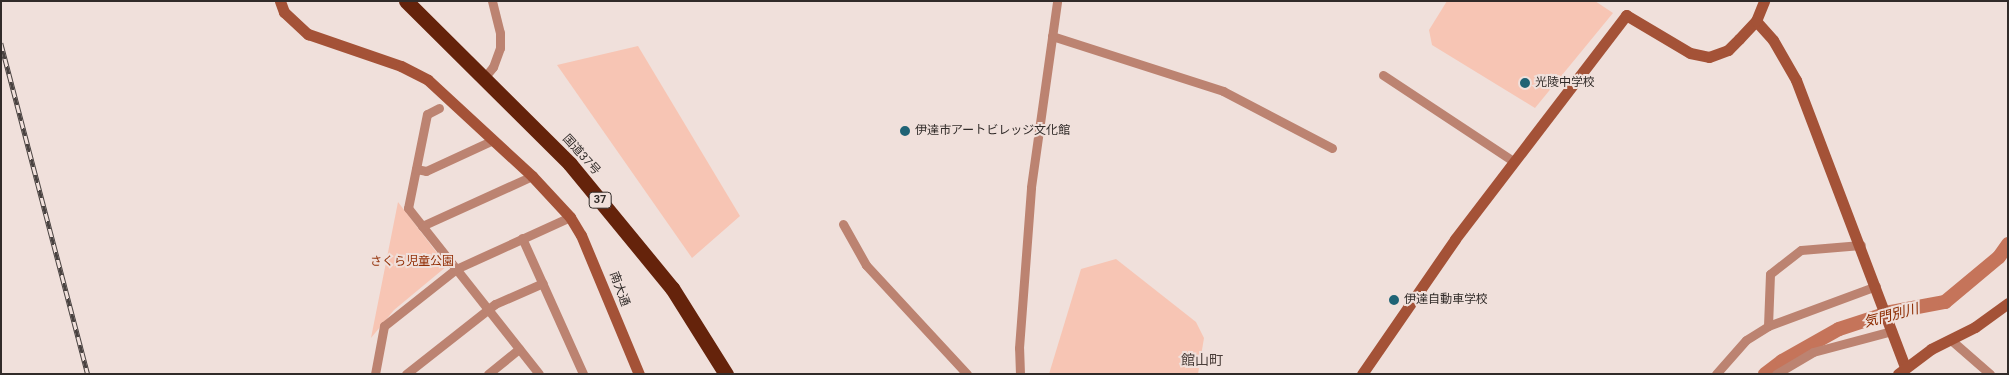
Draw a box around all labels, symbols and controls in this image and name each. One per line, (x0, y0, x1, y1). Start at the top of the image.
place label: 光陵中学校 (1535, 76, 1595, 90)
marker: 光陵中学校 (1519, 77, 1531, 89)
place label: 伊達市アートビレッジ文化館 (915, 124, 1070, 138)
marker: 伊達市アートビレッジ文化館 (899, 125, 911, 137)
street label: 国道37号 (559, 132, 603, 178)
road number: 37 (588, 192, 612, 208)
park label: さくら児童公園 (370, 255, 454, 269)
street label: 南大通 (606, 270, 632, 308)
place label: 伊達自動車学校 (1404, 293, 1488, 307)
marker: 伊達自動車学校 (1388, 294, 1400, 306)
water label: 気門別川 (1862, 300, 1920, 330)
district label: 館山町 (1181, 352, 1223, 368)

